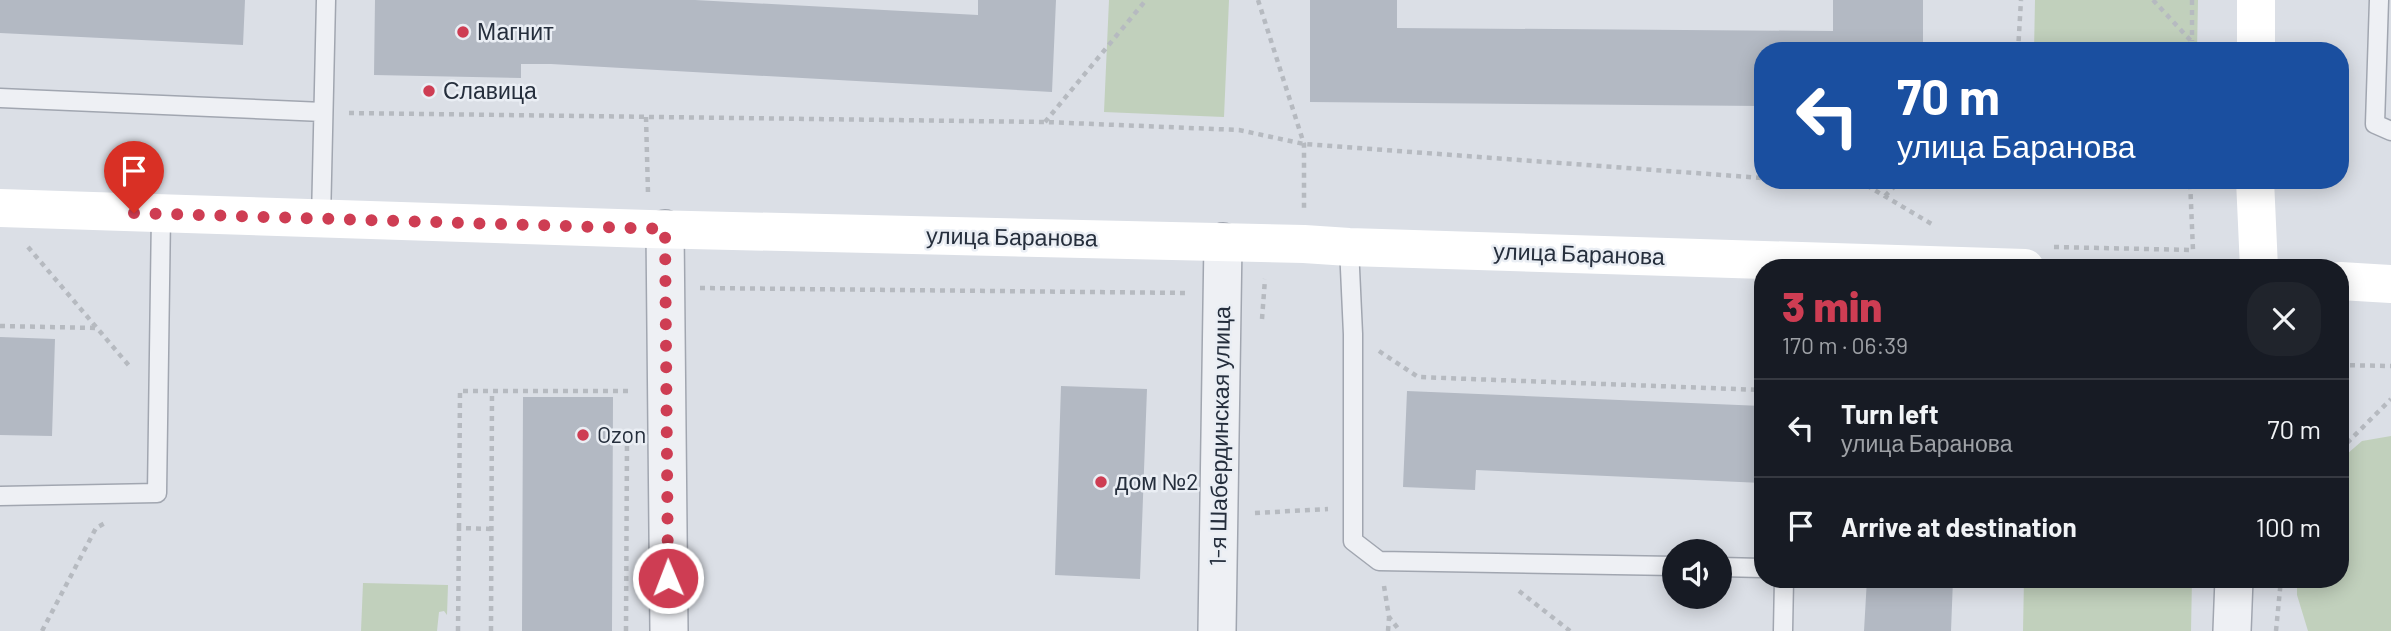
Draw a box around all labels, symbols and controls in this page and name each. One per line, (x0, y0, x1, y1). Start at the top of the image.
place label: Магнит (477, 17, 554, 45)
marker: Магнит (455, 24, 471, 40)
text: 70 m (1897, 66, 2000, 125)
icon: left (1782, 70, 1873, 161)
place label: Славица (443, 76, 537, 104)
marker: Славица (421, 83, 437, 99)
text: улица Баранова (1897, 126, 2136, 164)
pin (104, 141, 164, 213)
icon: arrive (115, 152, 153, 190)
street label: улица Баранова (926, 221, 1098, 251)
street label: улица Баранова (1493, 236, 1665, 270)
text: 3 min (1782, 280, 1882, 330)
button: close (2247, 282, 2321, 356)
street label: 1-я Шабердинская улица (1203, 305, 1235, 566)
text: 170 m · 06:39 (1782, 331, 1908, 359)
text: Turn left (1841, 398, 1939, 429)
icon: left (1782, 409, 1820, 447)
text: 70 m (2267, 413, 2321, 444)
place label: Ozon (597, 420, 646, 448)
marker: Ozon (575, 427, 591, 443)
text: улица Баранова (1841, 429, 2013, 457)
place label: дом №2 (1115, 467, 1199, 495)
marker: дом №2 (1093, 474, 1109, 490)
icon: arrive (1782, 507, 1820, 545)
text: Arrive at destination (1841, 511, 2077, 542)
text: 100 m (2256, 511, 2321, 542)
map controls (1662, 539, 1732, 609)
button: sound (1662, 539, 1732, 609)
position arrow (631, 541, 705, 615)

